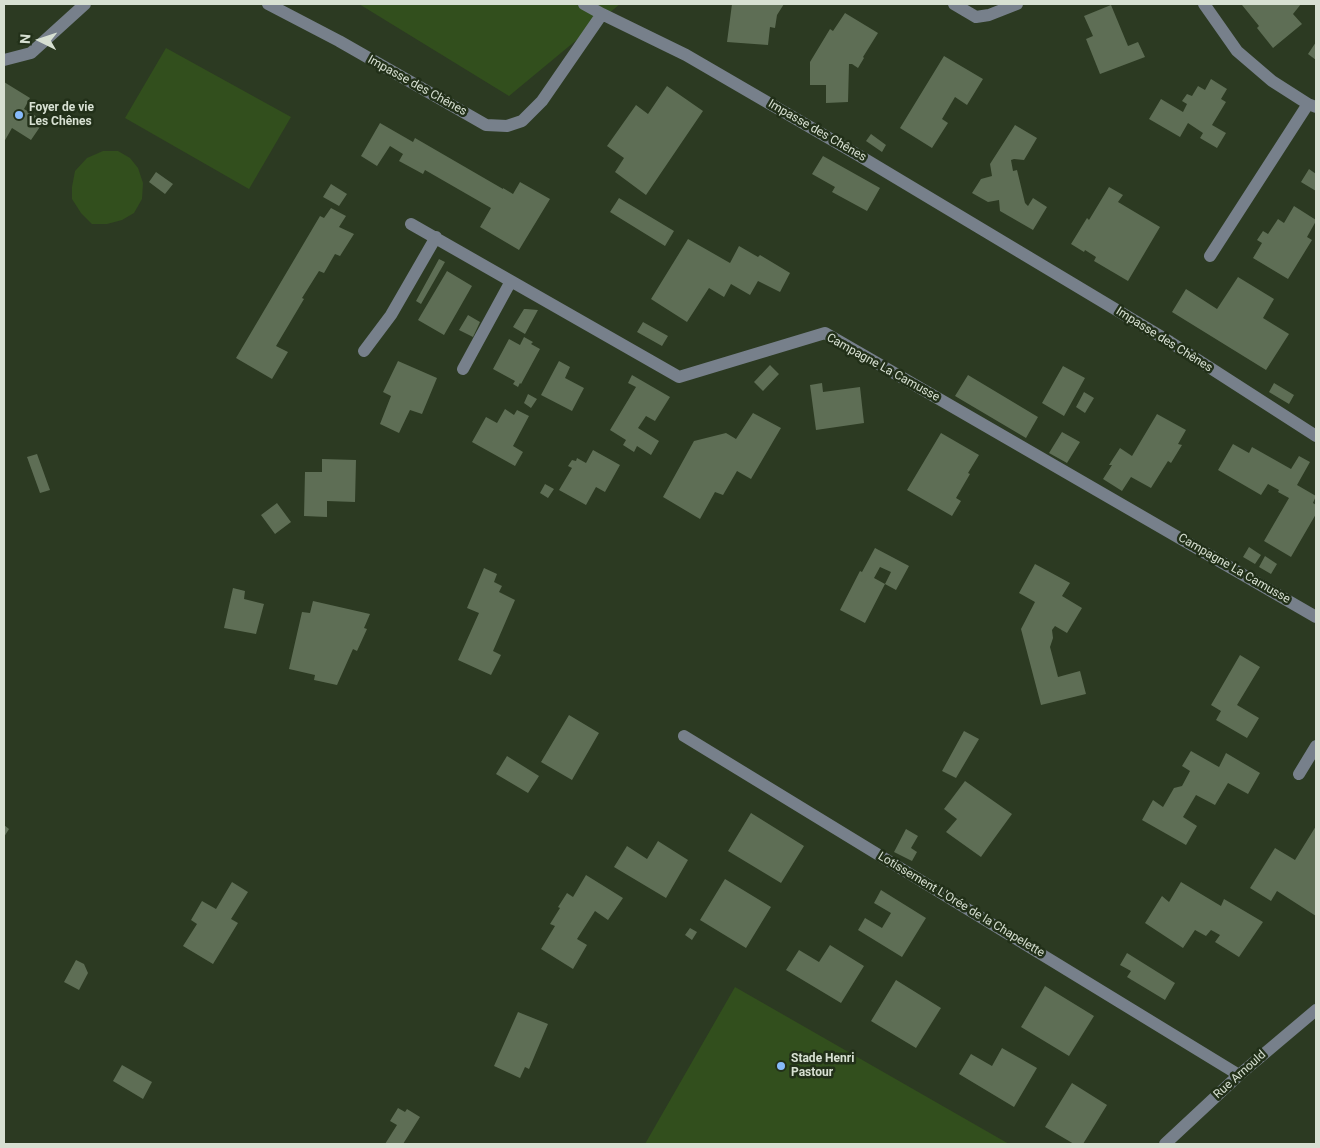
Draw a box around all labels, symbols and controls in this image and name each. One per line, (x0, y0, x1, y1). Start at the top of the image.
north arrow (15, 15, 65, 65)
text: N (17, 33, 33, 44)
street label: Impasse des Chênes (365, 53, 469, 119)
street label: Impasse des Chênes (765, 97, 869, 165)
place label: Foyer de vie Les Chênes (29, 101, 94, 129)
marker: Foyer de vie Les Chênes (13, 109, 25, 121)
street label: Impasse des Chênes (1113, 304, 1215, 376)
street label: Campagne La Camusse (824, 331, 942, 405)
street label: Campagne La Camusse (1175, 531, 1293, 607)
street label: Lotissement L'Orée de la Chapelette (875, 849, 1047, 961)
street label: Rue Arnould (1211, 1048, 1269, 1102)
place label: Stade Henri Pastour (791, 1052, 854, 1080)
marker: Stade Henri Pastour (775, 1060, 787, 1072)

